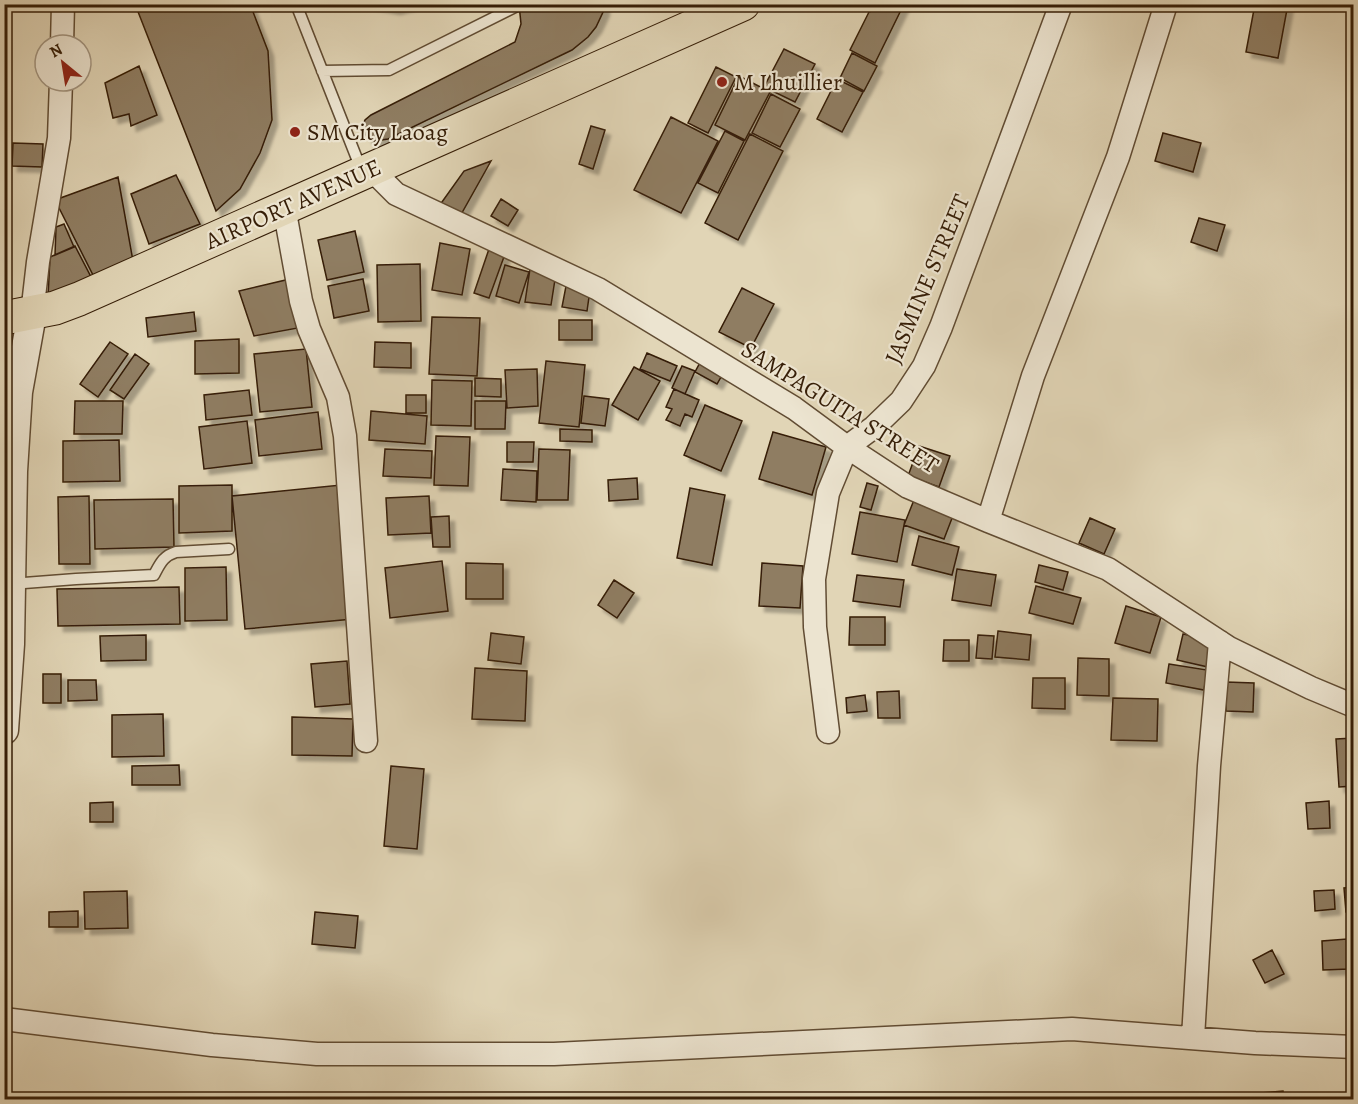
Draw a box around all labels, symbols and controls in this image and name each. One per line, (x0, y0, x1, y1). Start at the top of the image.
north arrow (33, 33, 93, 93)
text: N (45, 38, 67, 63)
place label: M Lhuillier (734, 66, 842, 98)
marker: M Lhuillier (715, 75, 729, 89)
place label: SM City Laoag (307, 116, 448, 148)
marker: SM City Laoag (288, 125, 302, 139)
street label: AIRPORT AVENUE (199, 151, 386, 258)
street label: JASMINE STREET (877, 189, 977, 369)
street label: SAMPAGUITA STREET (735, 333, 945, 481)

